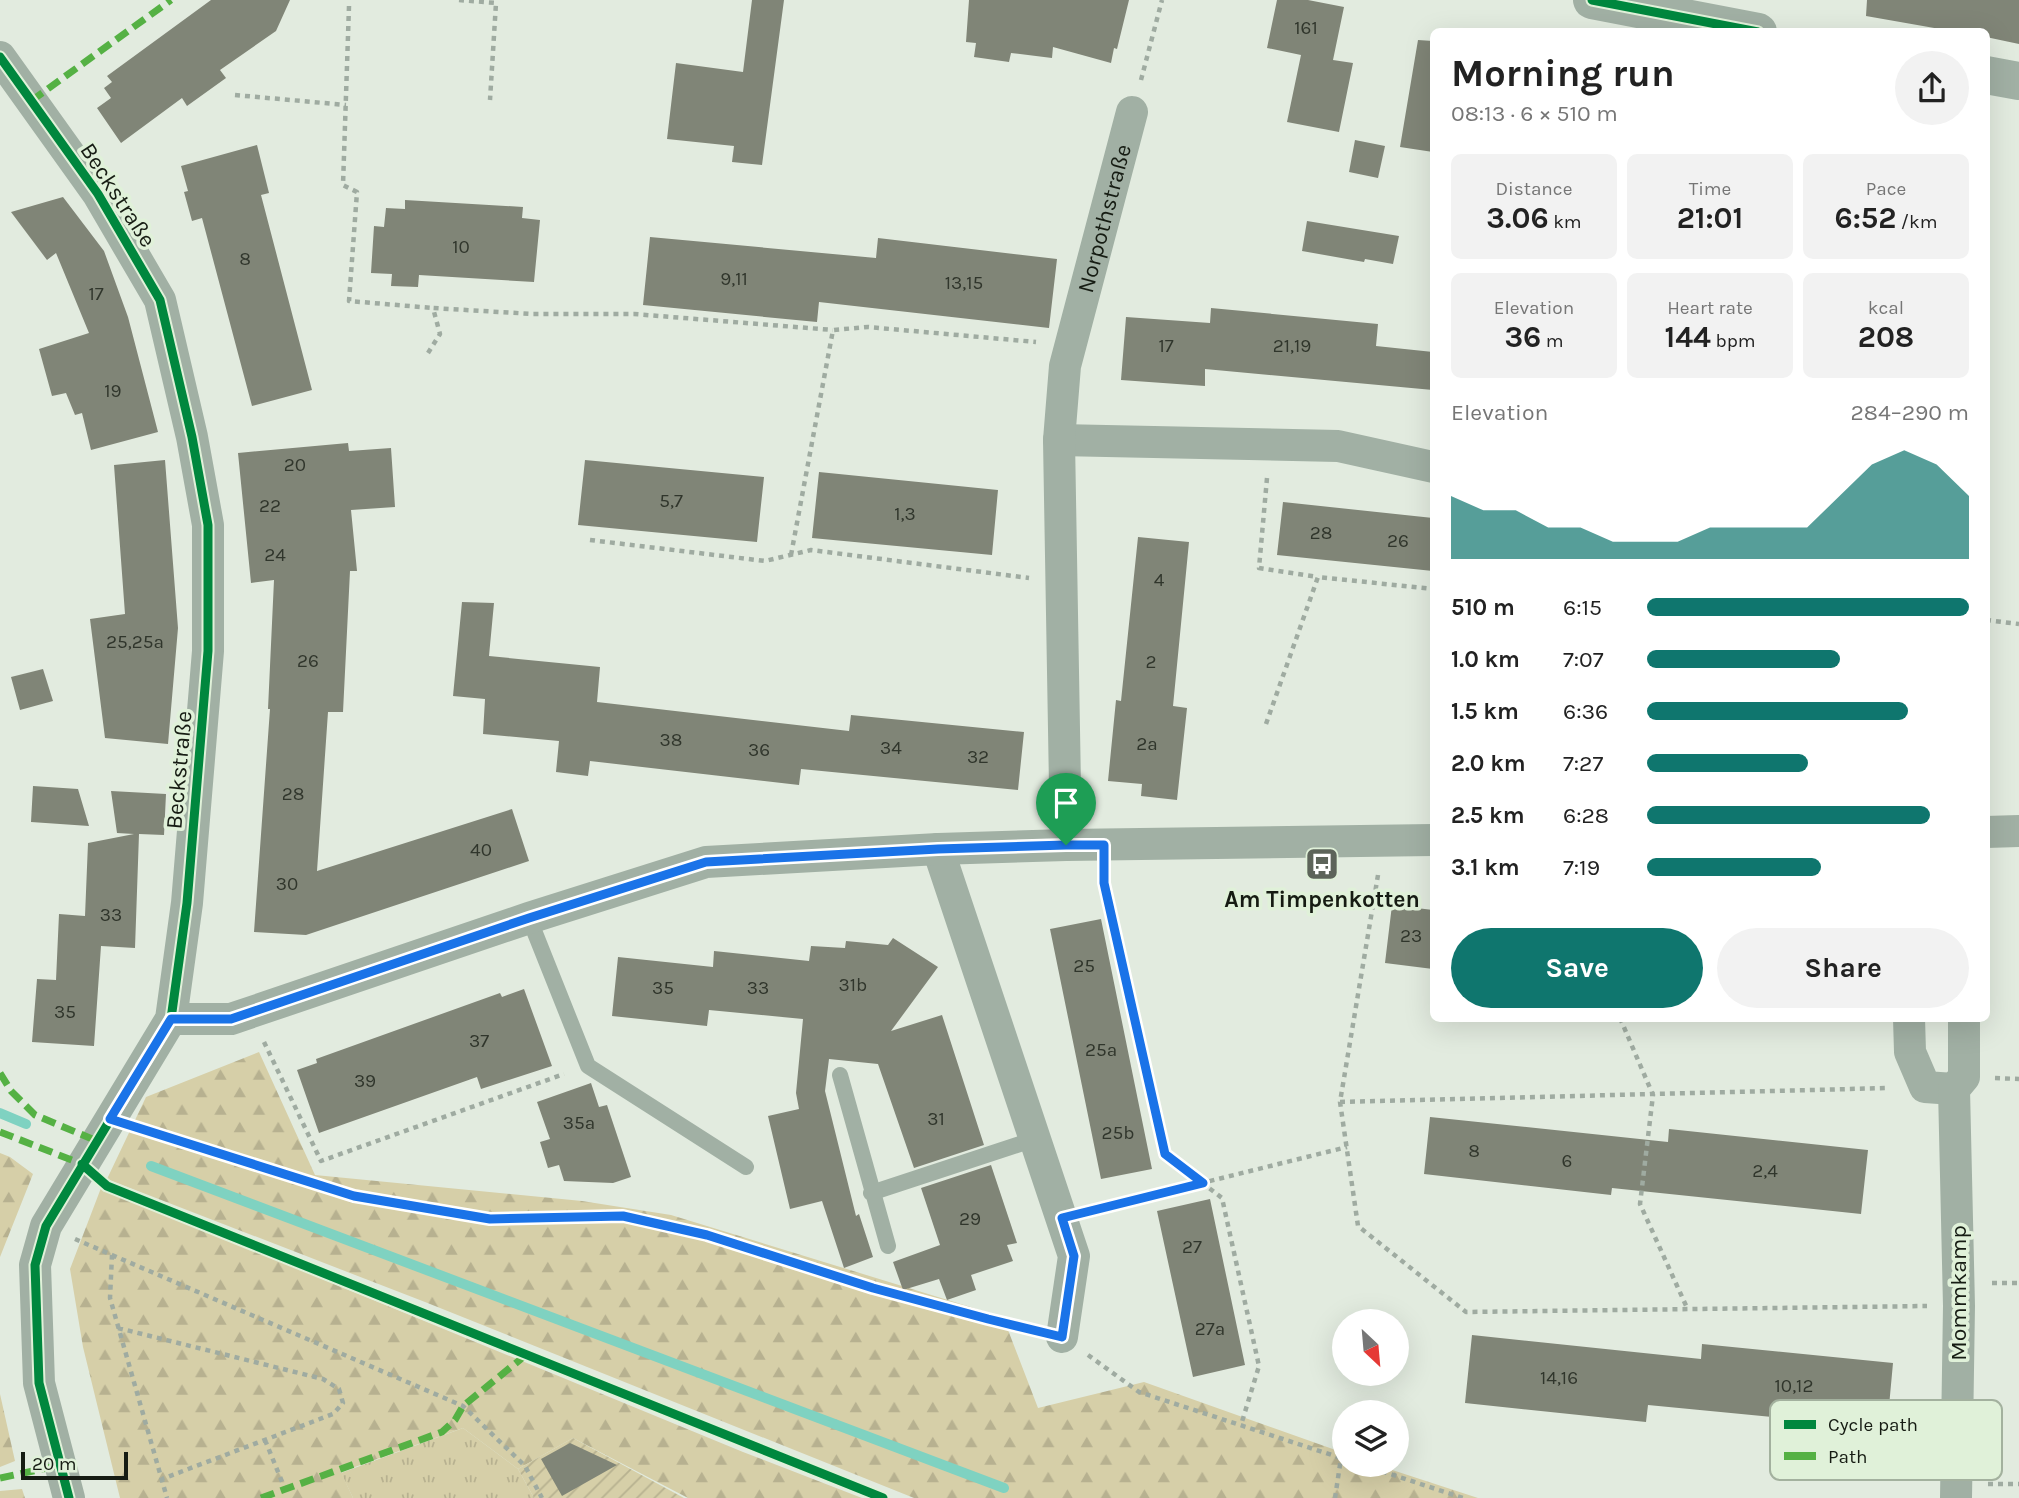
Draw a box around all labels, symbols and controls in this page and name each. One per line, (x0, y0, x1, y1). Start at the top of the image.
house number: 161 (1294, 17, 1318, 39)
text: Morning run (1451, 51, 1675, 96)
button: share (1895, 51, 1969, 125)
text: 08:13 · 6 × 510 m (1451, 100, 1618, 127)
street label: Beckstraße (74, 138, 162, 252)
street label: Norpothstraße (1071, 141, 1136, 296)
text: Distance (1496, 178, 1572, 200)
text: Time (1689, 178, 1731, 200)
text: Pace (1866, 178, 1906, 200)
text: 3.06 (1486, 200, 1549, 236)
text: 21:01 (1677, 200, 1743, 236)
text: 6:52 (1834, 200, 1896, 236)
text: km (1549, 211, 1582, 233)
text: /km (1896, 211, 1938, 233)
house number: 10 (452, 236, 470, 258)
house number: 8 (239, 248, 251, 270)
house number: 9,11 (720, 268, 748, 290)
house number: 13,15 (945, 272, 983, 294)
house number: 17 (88, 283, 104, 305)
text: Elevation (1494, 297, 1574, 319)
text: Heart rate (1667, 297, 1753, 319)
text: kcal (1868, 297, 1904, 319)
text: 36 (1504, 319, 1541, 355)
text: 144 (1664, 319, 1711, 355)
text: 208 (1858, 319, 1914, 355)
text: m (1541, 330, 1564, 352)
text: bpm (1711, 330, 1756, 352)
house number: 17 (1158, 335, 1174, 357)
house number: 21,19 (1273, 335, 1311, 357)
house number: 19 (104, 380, 122, 402)
text: Elevation (1451, 399, 1548, 426)
text: 284–290 m (1851, 399, 1969, 426)
house number: 20 (284, 454, 306, 476)
house number: 5,7 (659, 490, 683, 512)
house number: 22 (259, 495, 281, 517)
house number: 1,3 (894, 503, 916, 525)
house number: 28 (1310, 522, 1332, 544)
house number: 26 (1387, 530, 1409, 552)
house number: 24 (264, 544, 286, 566)
house number: 4 (1154, 569, 1165, 591)
text: 510 m (1451, 594, 1515, 621)
text: 6:15 (1563, 594, 1602, 621)
house number: 25,25a (106, 631, 164, 653)
text: 1.0 km (1451, 646, 1520, 673)
text: 7:07 (1563, 646, 1604, 673)
house number: 26 (297, 650, 319, 672)
house number: 2 (1145, 651, 1157, 673)
text: 1.5 km (1451, 698, 1519, 725)
text: 6:36 (1563, 698, 1608, 725)
street label: Beckstraße (160, 710, 198, 830)
house number: 38 (660, 729, 682, 751)
house number: 2a (1136, 733, 1158, 755)
house number: 34 (880, 737, 902, 759)
house number: 36 (748, 739, 770, 761)
house number: 32 (967, 746, 989, 768)
text: 2.0 km (1451, 750, 1526, 777)
text: 7:27 (1563, 750, 1603, 777)
pin (1036, 773, 1096, 845)
house number: 28 (282, 783, 304, 805)
icon: arrive (1047, 784, 1085, 822)
text: 2.5 km (1451, 802, 1525, 829)
text: 6:28 (1563, 802, 1609, 829)
house number: 40 (470, 839, 492, 861)
bus stop icon: Am Timpenkotten (1303, 845, 1341, 883)
text: 3.1 km (1451, 854, 1520, 881)
text: 7:19 (1563, 854, 1600, 881)
house number: 30 (276, 873, 298, 895)
place label: Am Timpenkotten (1224, 886, 1420, 913)
house number: 33 (100, 904, 122, 926)
house number: 23 (1400, 925, 1422, 947)
button: Save (1451, 928, 1703, 1008)
button: Share (1717, 928, 1969, 1008)
house number: 25 (1073, 955, 1095, 977)
house number: 31b (839, 974, 867, 996)
house number: 35 (652, 977, 674, 999)
house number: 33 (747, 977, 769, 999)
house number: 35 (54, 1001, 76, 1023)
house number: 37 (469, 1030, 489, 1052)
house number: 25a (1085, 1039, 1117, 1061)
house number: 39 (354, 1070, 376, 1092)
house number: 31 (927, 1108, 945, 1130)
house number: 35a (563, 1112, 595, 1134)
house number: 25b (1102, 1122, 1135, 1144)
house number: 8 (1468, 1140, 1480, 1162)
house number: 6 (1562, 1150, 1572, 1172)
house number: 2,4 (1752, 1160, 1778, 1182)
house number: 29 (959, 1208, 981, 1230)
street label: Mommkamp (1945, 1225, 1972, 1361)
house number: 27 (1182, 1236, 1202, 1258)
north arrow (1332, 1309, 1409, 1386)
map controls (1332, 1309, 1409, 1477)
house number: 27a (1195, 1318, 1225, 1340)
house number: 14,16 (1540, 1367, 1578, 1389)
house number: 10,12 (1775, 1375, 1813, 1397)
button: layers (1332, 1400, 1409, 1477)
legend (1770, 1400, 2002, 1480)
text: Cycle path (1828, 1414, 1918, 1436)
text: Path (1828, 1446, 1868, 1468)
scale bar (21, 1449, 128, 1481)
text: 20 m (32, 1453, 77, 1475)

